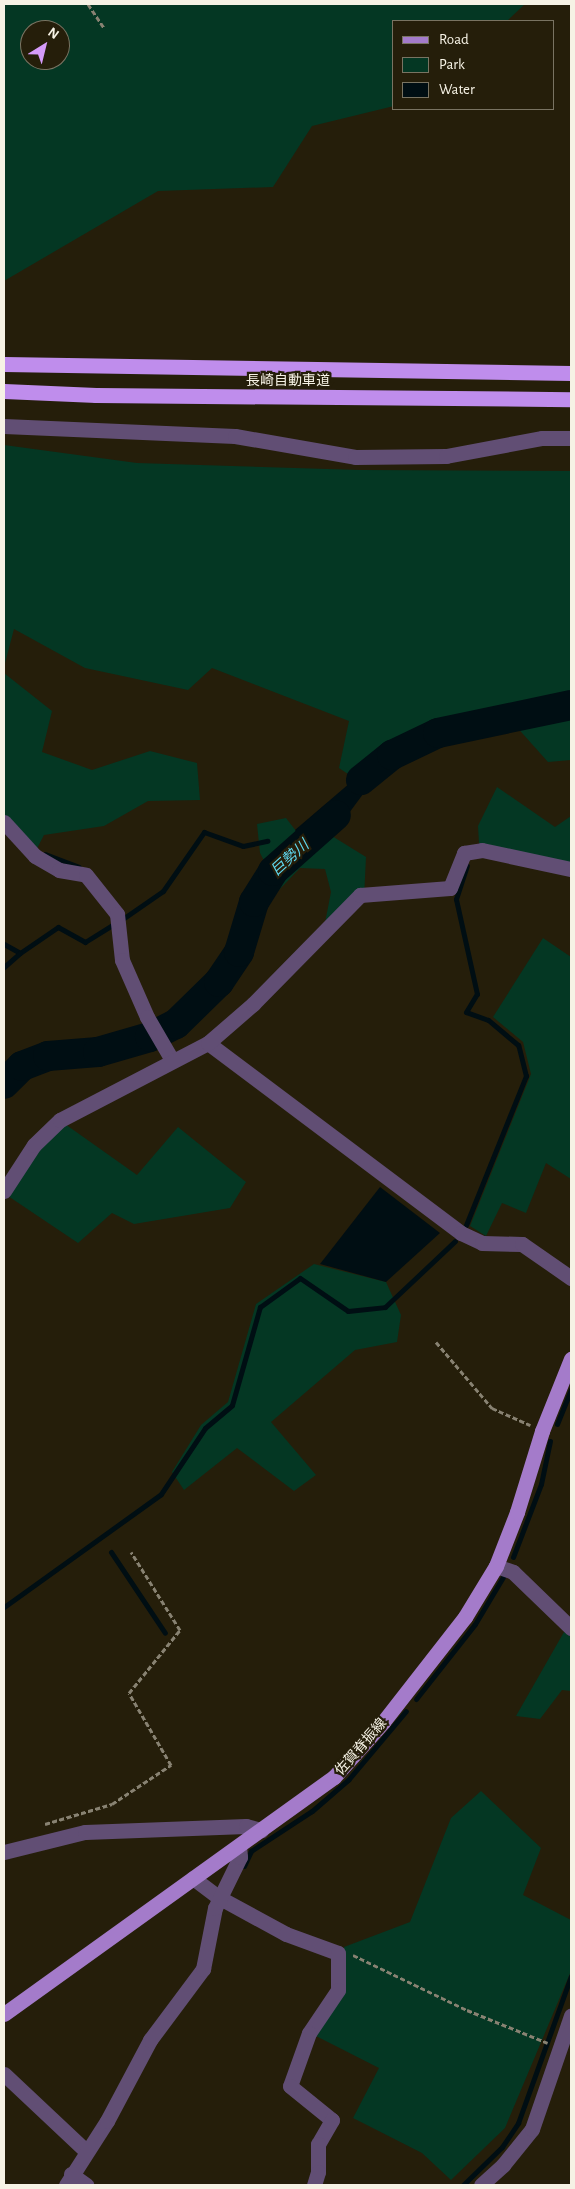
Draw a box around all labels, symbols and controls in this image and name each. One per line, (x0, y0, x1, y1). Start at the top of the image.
north arrow (20, 20, 70, 70)
legend (392, 20, 555, 110)
text: N (45, 25, 61, 42)
text: Road (439, 32, 469, 47)
text: Park (439, 57, 465, 72)
text: Water (439, 82, 475, 97)
street label: 長崎自動車道 (246, 373, 330, 389)
water label: 巨勢川 (267, 836, 313, 880)
street label: 佐賀脊振線 (332, 1715, 390, 1779)

